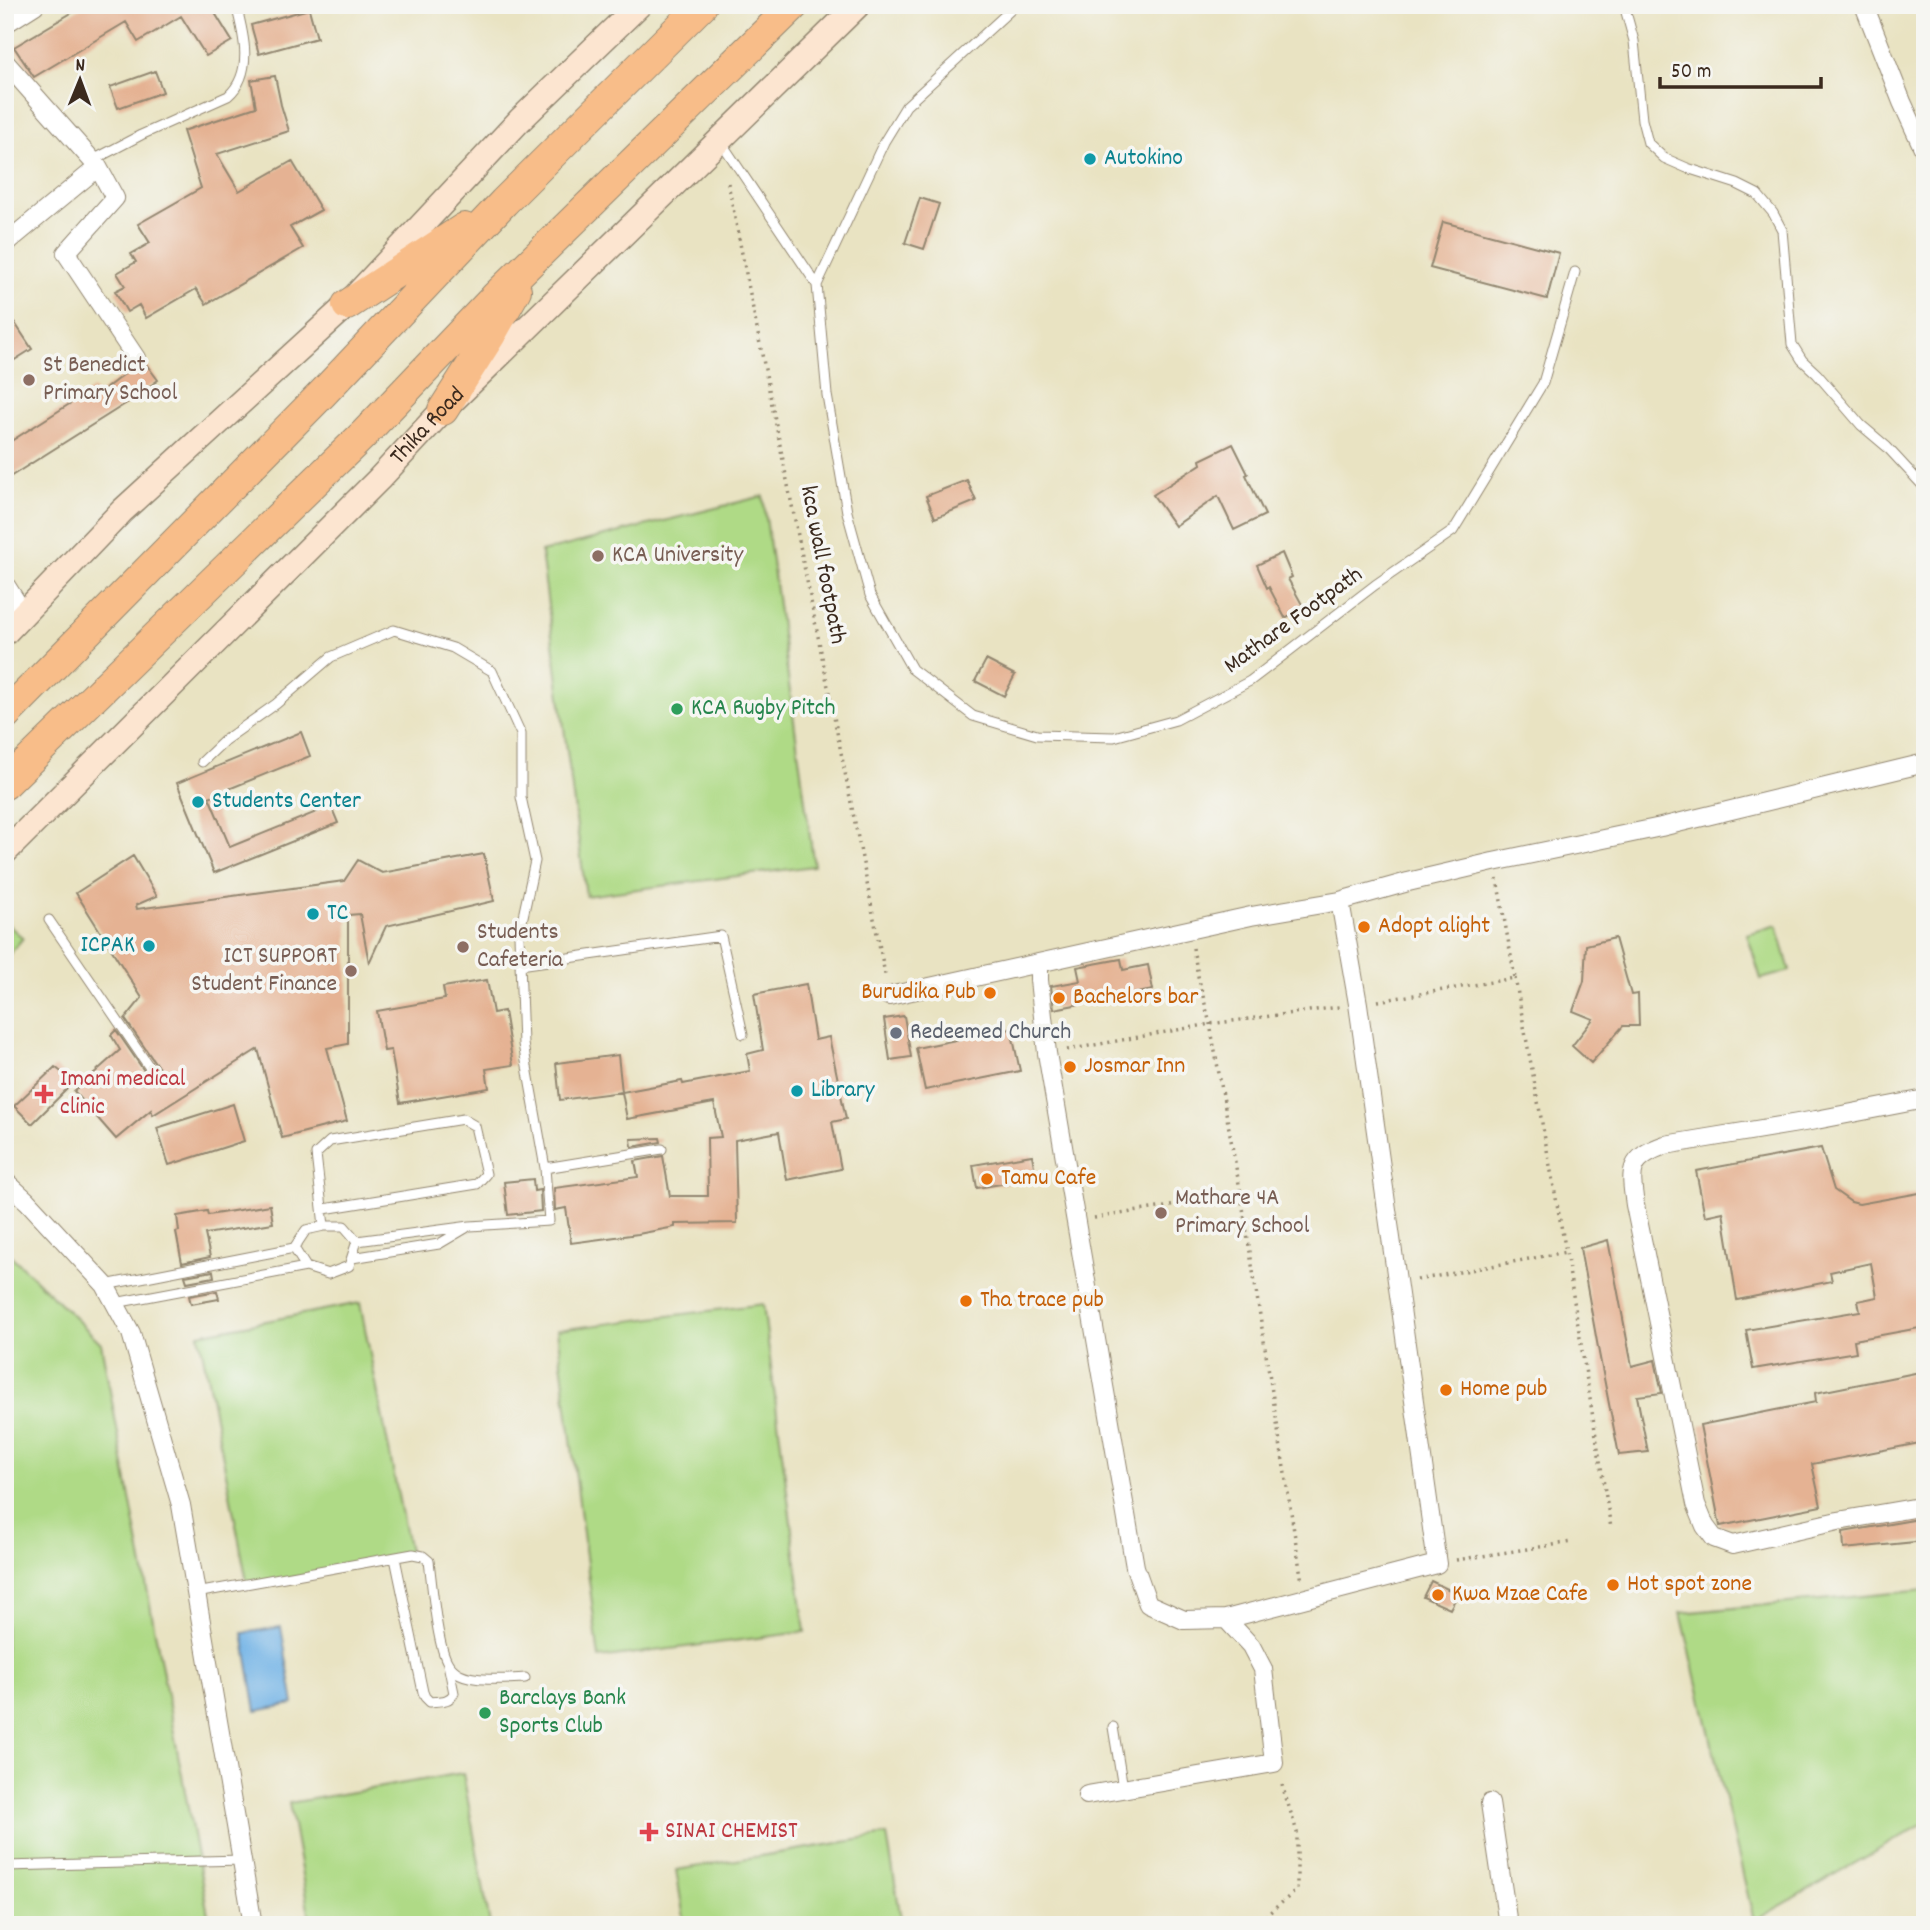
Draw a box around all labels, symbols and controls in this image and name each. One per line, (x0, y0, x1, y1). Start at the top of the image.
north arrow (46, 46, 116, 116)
scale bar (1660, 46, 1822, 90)
text: N (75, 53, 85, 80)
text: 50 m (1671, 58, 1711, 88)
place label: Autokino (1104, 142, 1183, 176)
marker: Autokino (1082, 151, 1098, 167)
place label: St Benedict Primary School (43, 349, 178, 411)
marker: St Benedict Primary School (21, 372, 37, 388)
street label: Thika Road (383, 380, 473, 473)
street label: kca wall footpath (790, 483, 854, 647)
place label: KCA University (612, 539, 744, 573)
marker: KCA University (590, 548, 606, 564)
street label: Mathare Footpath (1217, 559, 1371, 683)
place label: KCA Rugby Pitch (691, 692, 835, 726)
marker: KCA Rugby Pitch (669, 701, 685, 717)
place label: Students Center (212, 785, 361, 819)
marker: Students Center (190, 794, 206, 810)
place label: TC (327, 897, 349, 931)
marker: TC (305, 906, 321, 922)
place label: Adopt alight (1378, 910, 1490, 944)
place label: Students Cafeteria (477, 916, 564, 978)
marker: Adopt alight (1356, 919, 1372, 935)
place label: ICPAK (81, 929, 135, 963)
marker: ICPAK (141, 938, 157, 954)
marker: Students Cafeteria (455, 939, 471, 955)
place label: ICT SUPPORT Student Finance (191, 940, 337, 1002)
marker: ICT SUPPORT Student Finance (343, 963, 359, 979)
place label: Burudika Pub (861, 976, 976, 1010)
place label: Bachelors bar (1073, 981, 1198, 1015)
marker: Burudika Pub (982, 985, 998, 1001)
marker: Bachelors bar (1051, 990, 1067, 1006)
place label: Redeemed Church (910, 1016, 1071, 1050)
marker: Redeemed Church (888, 1025, 904, 1041)
place label: Josmar Inn (1084, 1050, 1185, 1084)
marker: Josmar Inn (1062, 1059, 1078, 1075)
place label: Imani medical clinic (60, 1063, 186, 1125)
place label: Library (811, 1074, 876, 1108)
marker: Library (789, 1083, 805, 1099)
marker: Imani medical clinic (34, 1084, 54, 1104)
place label: Tamu Cafe (1001, 1162, 1096, 1196)
marker: Tamu Cafe (979, 1171, 995, 1187)
place label: Mathare 4A Primary School (1175, 1182, 1310, 1244)
marker: Mathare 4A Primary School (1153, 1205, 1169, 1221)
place label: Tha trace pub (980, 1284, 1104, 1318)
marker: Tha trace pub (958, 1293, 974, 1309)
place label: Home pub (1460, 1373, 1547, 1407)
marker: Home pub (1438, 1382, 1454, 1398)
place label: Hot spot zone (1627, 1568, 1752, 1602)
marker: Hot spot zone (1605, 1577, 1621, 1593)
place label: Kwa Mzae Cafe (1452, 1578, 1588, 1612)
marker: Kwa Mzae Cafe (1430, 1587, 1446, 1603)
place label: Barclays Bank Sports Club (499, 1682, 626, 1744)
marker: Barclays Bank Sports Club (477, 1705, 493, 1721)
place label: SINAI CHEMIST (665, 1815, 798, 1849)
marker: SINAI CHEMIST (639, 1822, 659, 1842)

